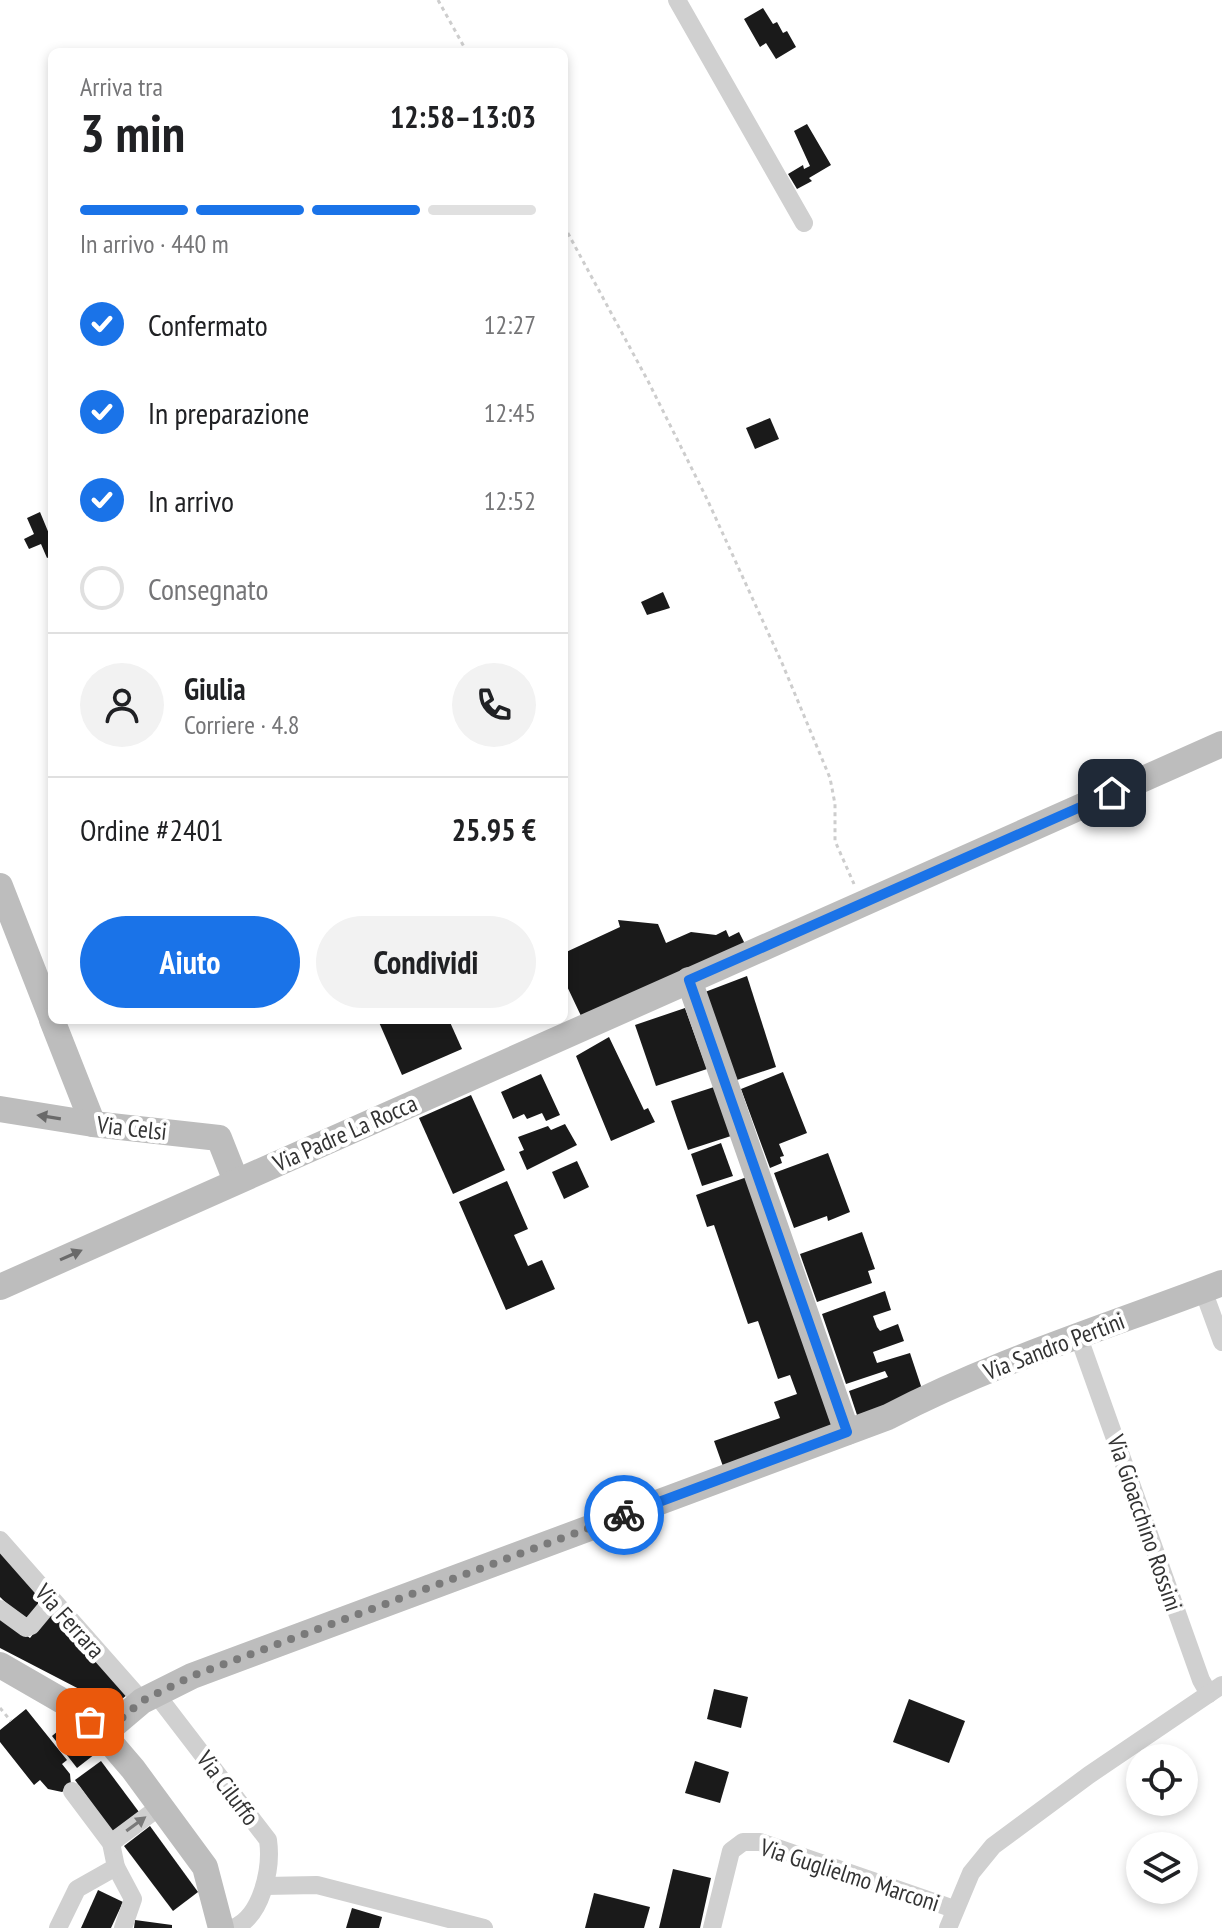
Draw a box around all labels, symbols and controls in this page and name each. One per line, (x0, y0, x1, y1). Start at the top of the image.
text: Arriva tra (80, 70, 163, 103)
text: 12:58–13:03 (390, 97, 536, 136)
text: 3 min (80, 99, 185, 166)
text: In arrivo · 440 m (80, 227, 229, 260)
icon: check (80, 302, 124, 346)
text: Confermato (148, 305, 268, 344)
text: 12:27 (484, 308, 536, 341)
icon: check (80, 390, 124, 434)
text: In preparazione (148, 393, 309, 432)
text: 12:45 (484, 396, 536, 429)
icon: check (80, 478, 124, 522)
text: In arrivo (148, 481, 234, 520)
text: 12:52 (484, 484, 536, 517)
text: Consegnato (148, 569, 268, 608)
button: person (80, 663, 164, 747)
button: phone (452, 663, 536, 747)
text: Giulia (184, 669, 246, 708)
text: Corriere · 4.8 (184, 708, 300, 741)
pin (1078, 759, 1146, 827)
icon: home (1090, 771, 1134, 815)
text: Ordine #2401 (80, 810, 224, 849)
text: 25.95 € (452, 810, 536, 849)
button: Aiuto (80, 916, 300, 1008)
button: Condividi (316, 916, 536, 1008)
street label: Via Padre La Rocca (267, 1087, 422, 1179)
street label: Via Celsi (94, 1109, 169, 1147)
one-way arrow (36, 1110, 61, 1123)
one-way arrow (59, 1248, 83, 1262)
street label: Via Sandro Pertini (978, 1305, 1129, 1387)
street label: Via Gioacchino Rossini (1100, 1430, 1190, 1615)
courier (584, 1475, 664, 1555)
icon: bike (602, 1493, 646, 1537)
street label: Via Ferrara (28, 1577, 112, 1665)
pin (56, 1688, 124, 1756)
icon: bag (68, 1700, 112, 1744)
street label: Via Ciluffo (189, 1744, 266, 1832)
map controls (1126, 1744, 1198, 1904)
button: locate (1126, 1744, 1198, 1816)
one-way arrow (125, 1816, 147, 1832)
street label: Via Guglielmo Marconi (755, 1831, 944, 1919)
button: layers (1126, 1832, 1198, 1904)

